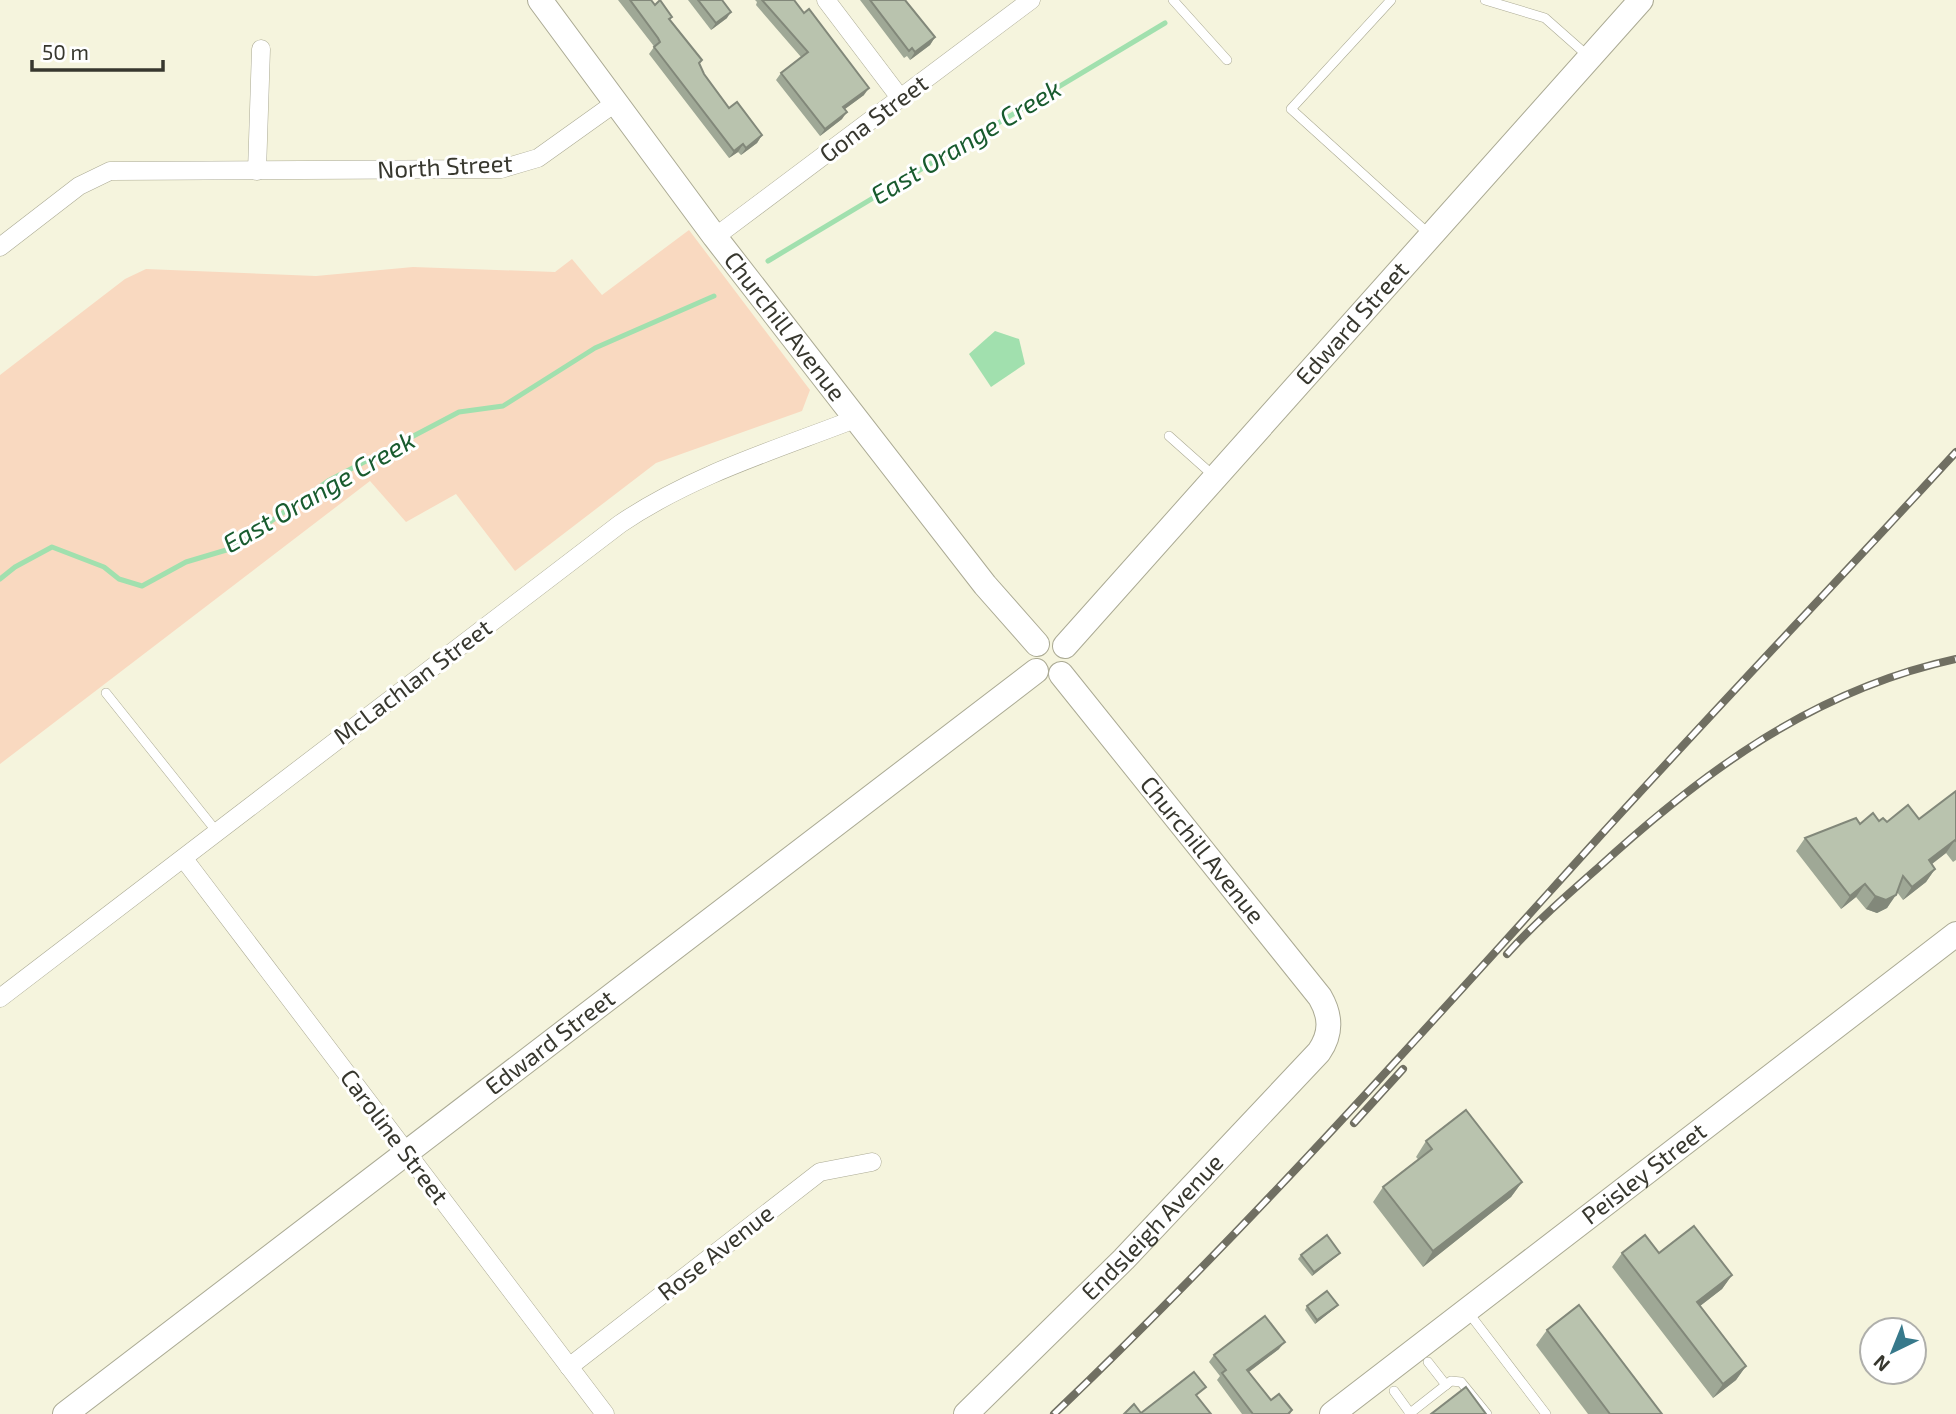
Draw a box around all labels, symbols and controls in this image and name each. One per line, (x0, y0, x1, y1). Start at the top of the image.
scale bar (32, 28, 163, 72)
text: 50 m (42, 39, 89, 64)
street label: Gona Street (813, 68, 933, 168)
water label: East Orange Creek (865, 72, 1066, 210)
street label: North Street (377, 147, 513, 184)
street label: Churchill Avenue (719, 245, 853, 406)
street label: Edward Street (1289, 255, 1414, 390)
water label: East Orange Creek (217, 423, 420, 558)
street label: McLachlan Street (327, 612, 497, 750)
street label: Churchill Avenue (1135, 770, 1271, 929)
street label: Edward Street (479, 983, 620, 1100)
street label: Caroline Street (335, 1063, 455, 1209)
street label: Peisley Street (1575, 1116, 1711, 1230)
street label: Endsleigh Avenue (1075, 1147, 1229, 1306)
street label: Rose Avenue (652, 1198, 779, 1306)
north arrow (1858, 1316, 1928, 1386)
text: N (1868, 1351, 1894, 1377)

